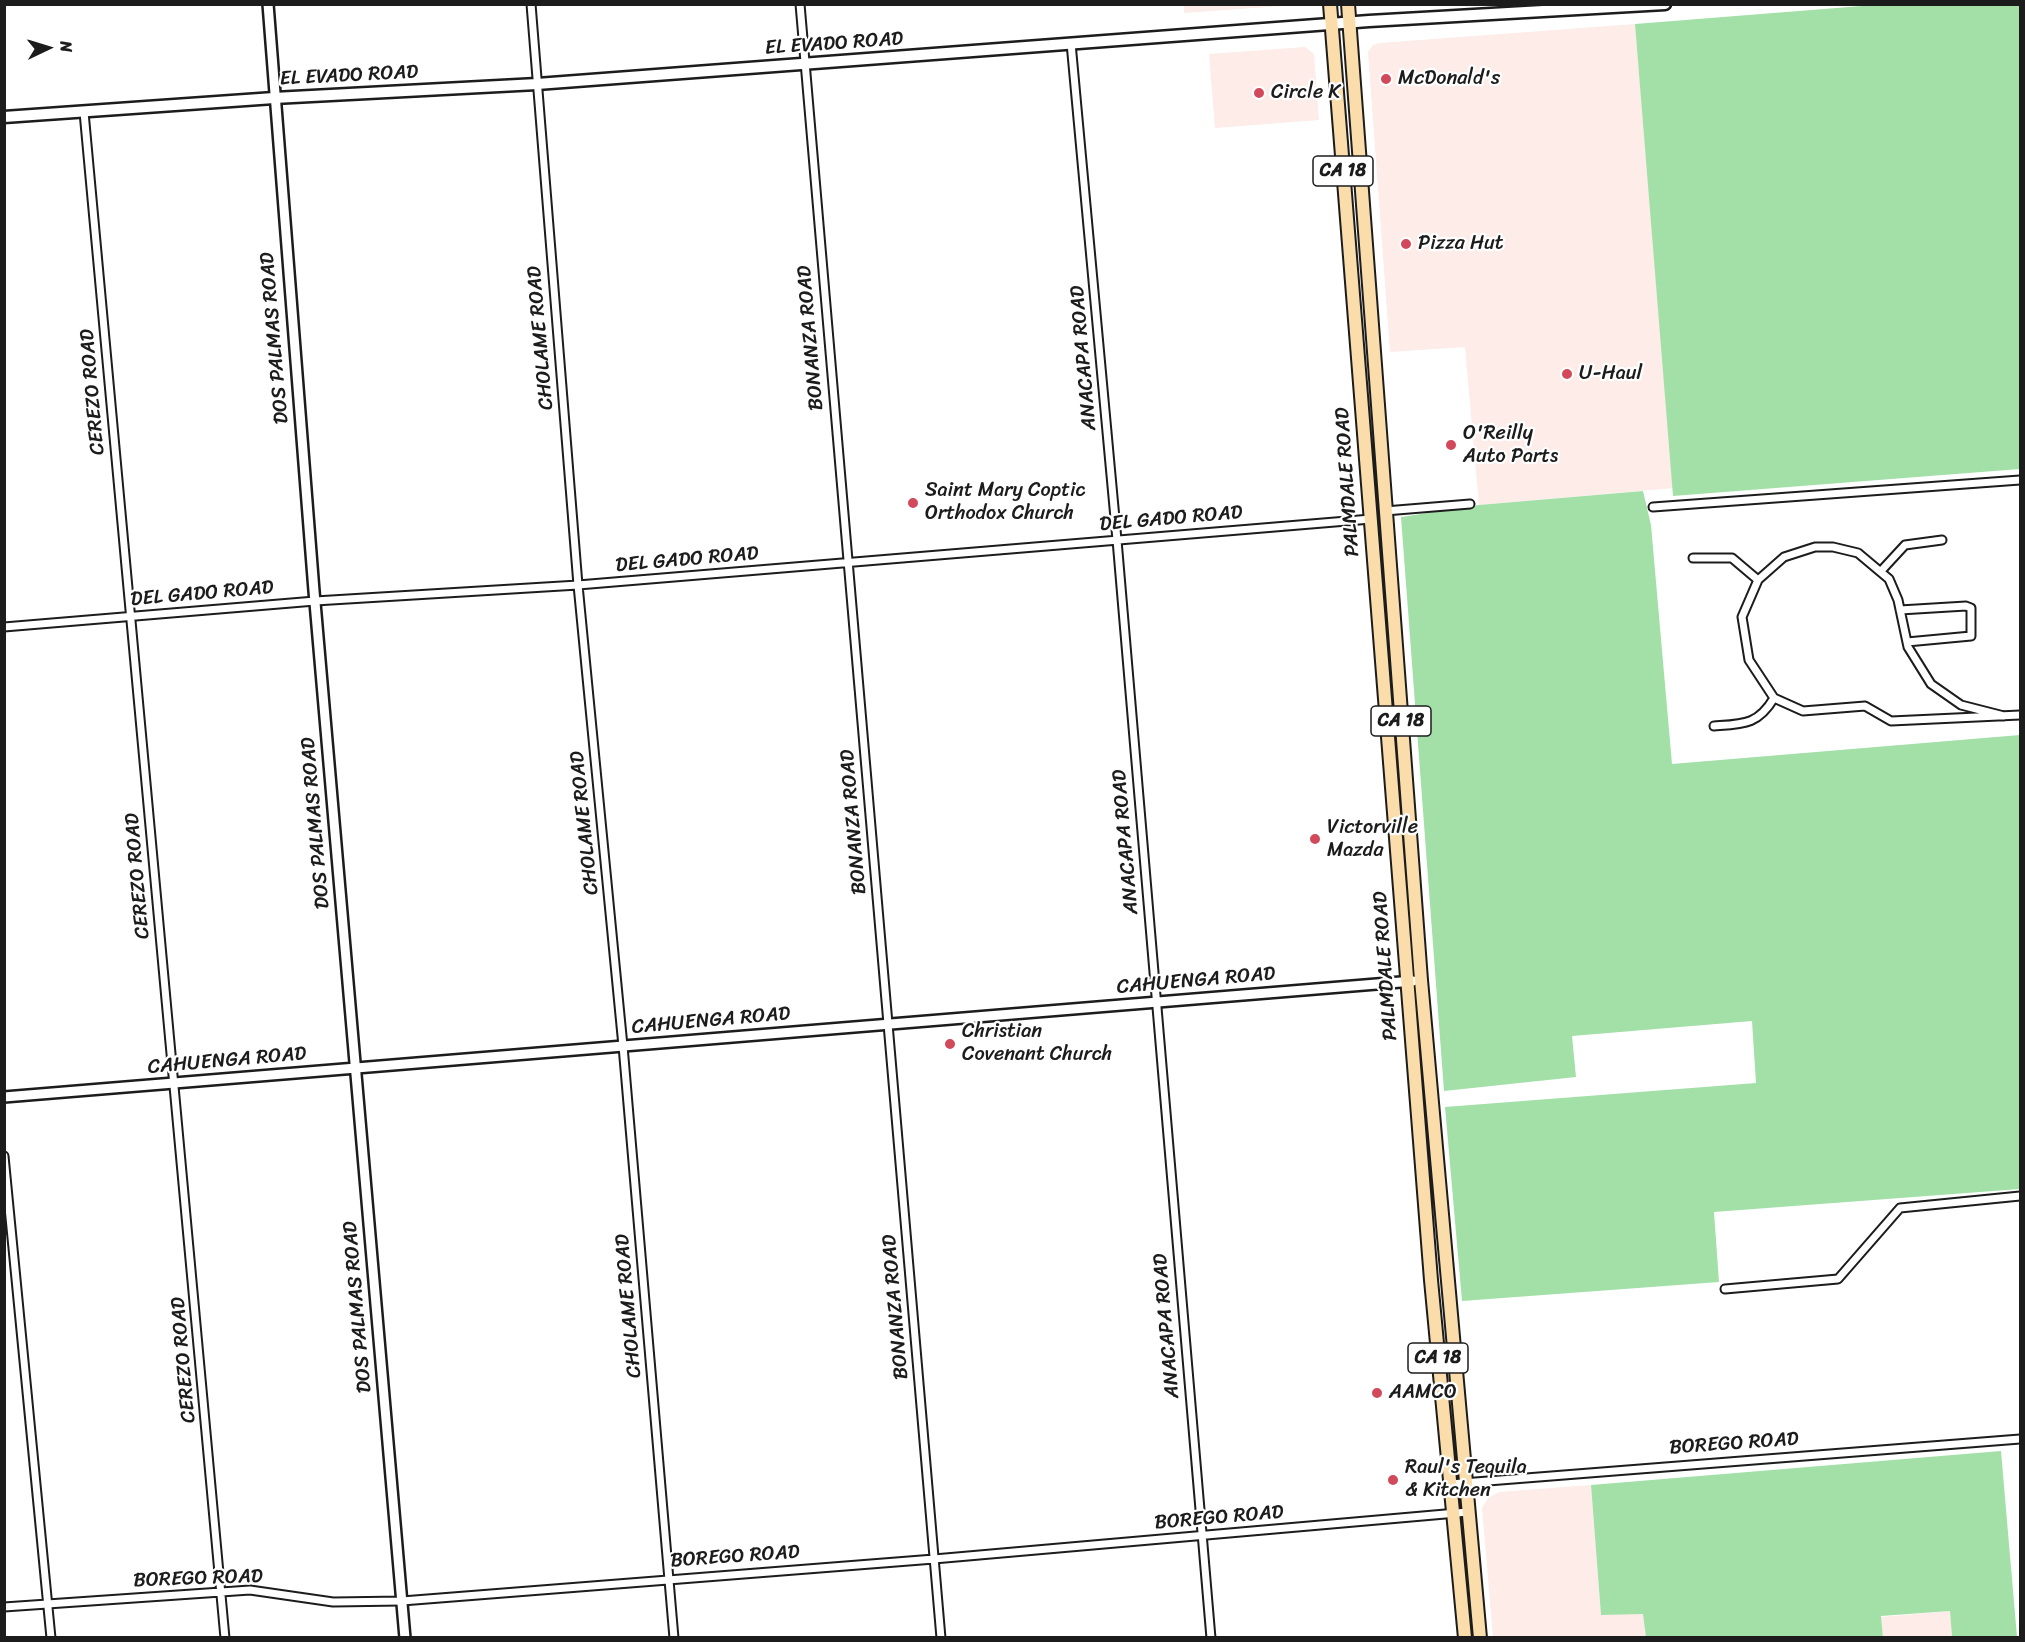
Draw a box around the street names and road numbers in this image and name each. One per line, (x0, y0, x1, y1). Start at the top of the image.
street label: EL EVADO ROAD (764, 27, 904, 61)
street label: EL EVADO ROAD (279, 60, 419, 92)
road number: CA 18 (1313, 156, 1373, 186)
street label: DOS PALMAS ROAD (256, 251, 294, 425)
street label: BONANZA ROAD (793, 264, 829, 412)
street label: CHOLAME ROAD (523, 265, 559, 411)
street label: ANACAPA ROAD (1066, 285, 1102, 431)
street label: CEREZO ROAD (76, 328, 110, 456)
street label: PALMDALE ROAD (1331, 407, 1365, 557)
street label: DEL GADO ROAD (1099, 501, 1243, 537)
street label: DEL GADO ROAD (615, 542, 759, 578)
street label: DEL GADO ROAD (130, 576, 274, 612)
road number: CA 18 (1371, 706, 1431, 736)
street label: DOS PALMAS ROAD (297, 736, 335, 910)
street label: BONANZA ROAD (836, 748, 872, 896)
street label: CHOLAME ROAD (566, 750, 604, 896)
street label: ANACAPA ROAD (1108, 769, 1144, 915)
street label: CEREZO ROAD (121, 812, 155, 940)
street label: PALMDALE ROAD (1369, 891, 1403, 1041)
street label: CAHUENGA ROAD (1116, 962, 1276, 1000)
street label: CAHUENGA ROAD (631, 1002, 791, 1040)
street label: CAHUENGA ROAD (147, 1042, 307, 1080)
street label: DOS PALMAS ROAD (339, 1220, 377, 1394)
street label: CHOLAME ROAD (611, 1233, 647, 1379)
street label: BONANZA ROAD (878, 1233, 914, 1381)
street label: ANACAPA ROAD (1149, 1253, 1185, 1399)
street label: CEREZO ROAD (167, 1296, 201, 1424)
road number: CA 18 (1408, 1343, 1468, 1373)
street label: BOREGO ROAD (1669, 1428, 1799, 1460)
street label: BOREGO ROAD (1153, 1500, 1285, 1536)
street label: BOREGO ROAD (670, 1541, 800, 1573)
street label: BOREGO ROAD (133, 1565, 263, 1593)

